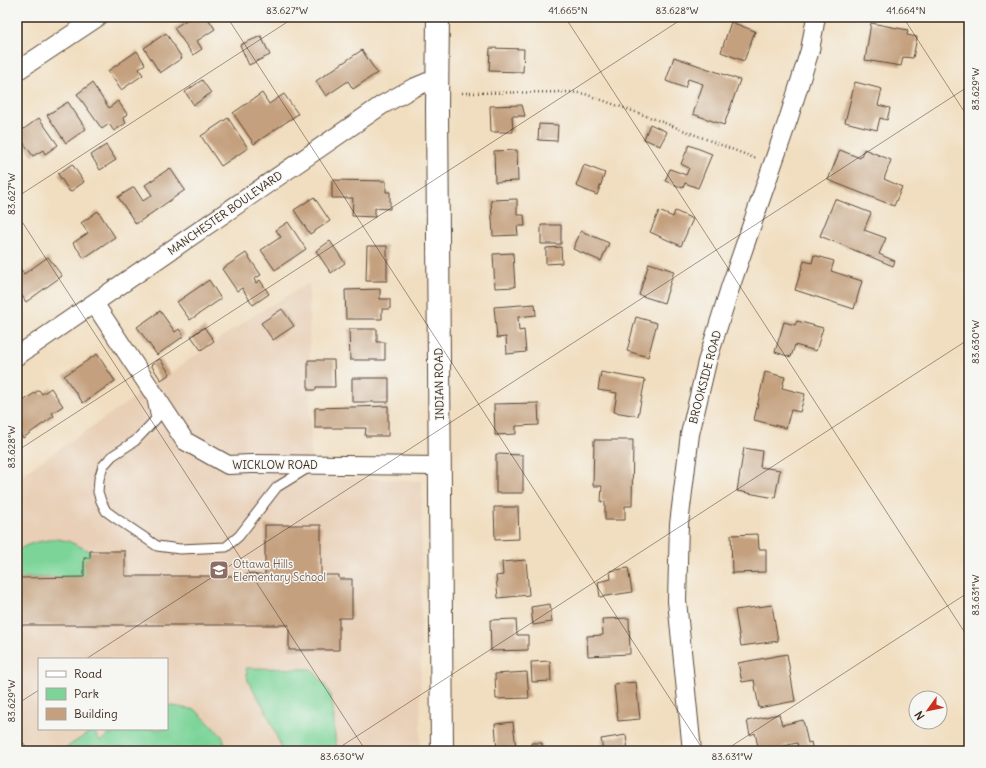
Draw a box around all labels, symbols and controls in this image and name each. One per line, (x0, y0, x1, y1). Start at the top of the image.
text: 83.627°W (266, 4, 308, 17)
text: 41.665°N (548, 4, 588, 17)
text: 83.628°W (656, 4, 698, 17)
text: 41.664°N (886, 4, 926, 17)
text: 83.629°W (969, 68, 982, 110)
street label: MANCHESTER BOULEVARD (165, 168, 285, 258)
text: 83.627°W (5, 173, 18, 215)
text: 83.630°W (969, 320, 982, 364)
street label: BROOKSIDE ROAD (686, 329, 724, 425)
street label: INDIAN ROAD (431, 348, 447, 420)
text: 83.628°W (5, 426, 18, 468)
street label: WICKLOW ROAD (232, 458, 318, 472)
place label: Ottawa Hills Elementary School (233, 557, 326, 584)
school or university icon: Ottawa Hills Elementary School (208, 559, 230, 581)
text: 83.631°W (969, 574, 982, 616)
legend (38, 658, 168, 730)
text: Road (74, 666, 102, 681)
text: 83.629°W (5, 680, 18, 722)
text: Park (74, 686, 99, 701)
north arrow (908, 690, 948, 730)
text: Building (74, 706, 118, 721)
text: N (912, 708, 928, 722)
text: 83.630°W (320, 750, 364, 763)
text: 83.631°W (711, 750, 753, 763)

